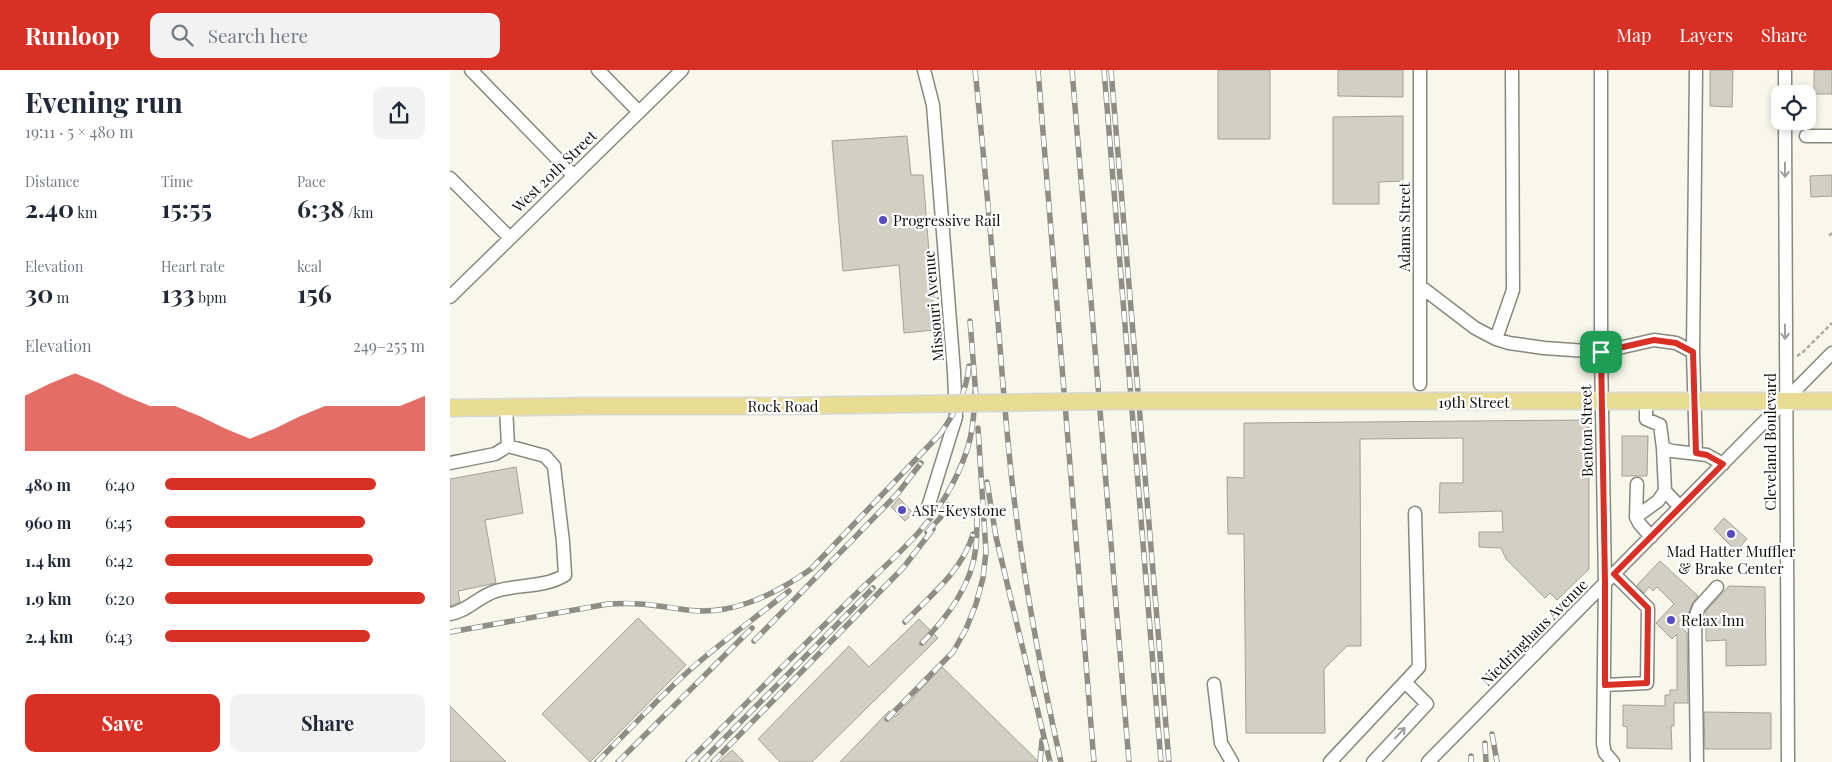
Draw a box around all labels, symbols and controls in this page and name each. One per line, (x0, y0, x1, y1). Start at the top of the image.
search box (150, 13, 500, 58)
text: Runloop (25, 19, 120, 51)
icon: search (168, 21, 196, 49)
text: Search here (208, 22, 308, 48)
text: Map (1616, 23, 1651, 47)
text: Layers (1679, 23, 1733, 47)
text: Share (1761, 23, 1807, 47)
text: Evening run (25, 83, 183, 120)
map controls (1771, 85, 1816, 130)
button: locate (1771, 85, 1816, 130)
button: share (373, 87, 425, 139)
text: 19:11 · 5 × 480 m (25, 121, 134, 142)
street label: West 20th Street (507, 125, 601, 217)
one-way arrow (1780, 162, 1790, 178)
text: Distance (25, 172, 80, 191)
text: Time (161, 172, 193, 191)
text: Pace (297, 172, 326, 191)
street label: Adams Street (1394, 181, 1414, 273)
text: 2.40 (25, 191, 74, 224)
text: 15:55 (161, 191, 212, 224)
text: 6:38 (297, 191, 345, 224)
text: km (74, 203, 97, 222)
text: /km (345, 203, 373, 222)
place label: Progressive Rail (893, 210, 1000, 230)
marker: Progressive Rail (877, 214, 889, 226)
street label: Missouri Avenue (918, 250, 948, 362)
text: Elevation (25, 257, 83, 276)
text: Heart rate (161, 257, 225, 276)
text: kcal (297, 257, 322, 276)
text: 30 (25, 276, 53, 309)
text: 133 (161, 276, 195, 309)
text: 156 (297, 276, 332, 309)
text: m (53, 288, 69, 307)
text: bpm (195, 288, 227, 307)
one-way arrow (1780, 324, 1790, 340)
pin (1580, 331, 1622, 373)
text: Elevation (25, 335, 92, 356)
text: 249–255 m (353, 335, 425, 356)
icon: arrive (1587, 338, 1615, 366)
street label: Cleveland Boulevard (1760, 373, 1780, 511)
street label: Benton Street (1575, 384, 1597, 477)
street label: 19th Street (1438, 392, 1510, 412)
street label: Rock Road (747, 396, 819, 416)
text: 480 m (25, 474, 71, 495)
text: 6:40 (105, 474, 135, 495)
place label: ASF-Keystone (911, 500, 1007, 520)
marker: ASF-Keystone (896, 504, 908, 516)
text: 960 m (25, 512, 71, 533)
text: 6:45 (105, 512, 132, 533)
marker: Mad Hatter Muffler & Brake Center (1725, 528, 1737, 540)
place label: Mad Hatter Muffler & Brake Center (1666, 541, 1796, 578)
text: 1.4 km (25, 550, 71, 571)
text: 6:42 (105, 550, 133, 571)
street label: Niedringhaus Avenue (1476, 574, 1592, 690)
text: 1.9 km (25, 588, 72, 609)
text: 6:20 (105, 588, 135, 609)
place label: Relax Inn (1681, 610, 1744, 630)
marker: Relax Inn (1665, 614, 1677, 626)
text: 2.4 km (25, 626, 73, 647)
text: 6:43 (105, 626, 132, 647)
button: Save (25, 694, 220, 752)
button: Share (230, 694, 425, 752)
one-way arrow (1394, 727, 1406, 739)

